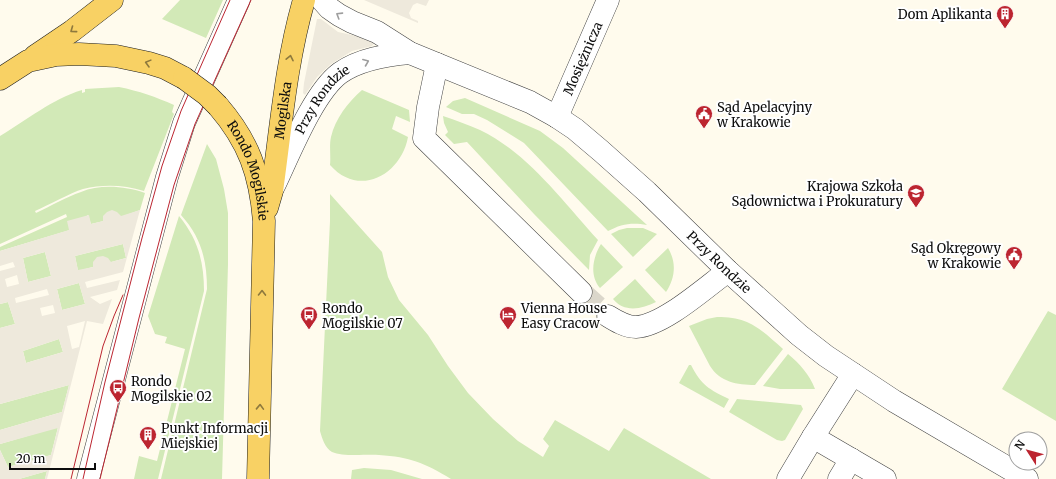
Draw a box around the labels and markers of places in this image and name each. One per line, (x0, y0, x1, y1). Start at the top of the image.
building icon: Dom Aplikanta (995, 4, 1015, 29)
place label: Dom Aplikanta (898, 6, 992, 23)
place label: Sąd Apelacyjny w Krakowie (716, 99, 812, 131)
public building icon: Sąd Apelacyjny w Krakowie (694, 104, 714, 129)
place label: Krajowa Szkoła Sądownictwa i Prokuratury (732, 178, 903, 210)
school or university icon: Krajowa Szkoła Sądownictwa i Prokuratury (906, 183, 926, 208)
place label: Sąd Okręgowy w Krakowie (911, 240, 1001, 272)
public building icon: Sąd Okręgowy w Krakowie (1004, 245, 1024, 270)
place label: Rondo Mogilskie 07 (322, 300, 403, 332)
place label: Vienna House Easy Cracow (520, 300, 607, 332)
bus stop icon: Rondo Mogilskie 07 (299, 305, 319, 330)
hotel icon: Vienna House Easy Cracow (498, 305, 518, 330)
place label: Rondo Mogilskie 02 (131, 373, 212, 405)
bus stop icon: Rondo Mogilskie 02 (108, 378, 128, 403)
place label: Punkt Informacji Miejskiej (161, 420, 268, 452)
building icon: Punkt Informacji Miejskiej (138, 425, 158, 450)

